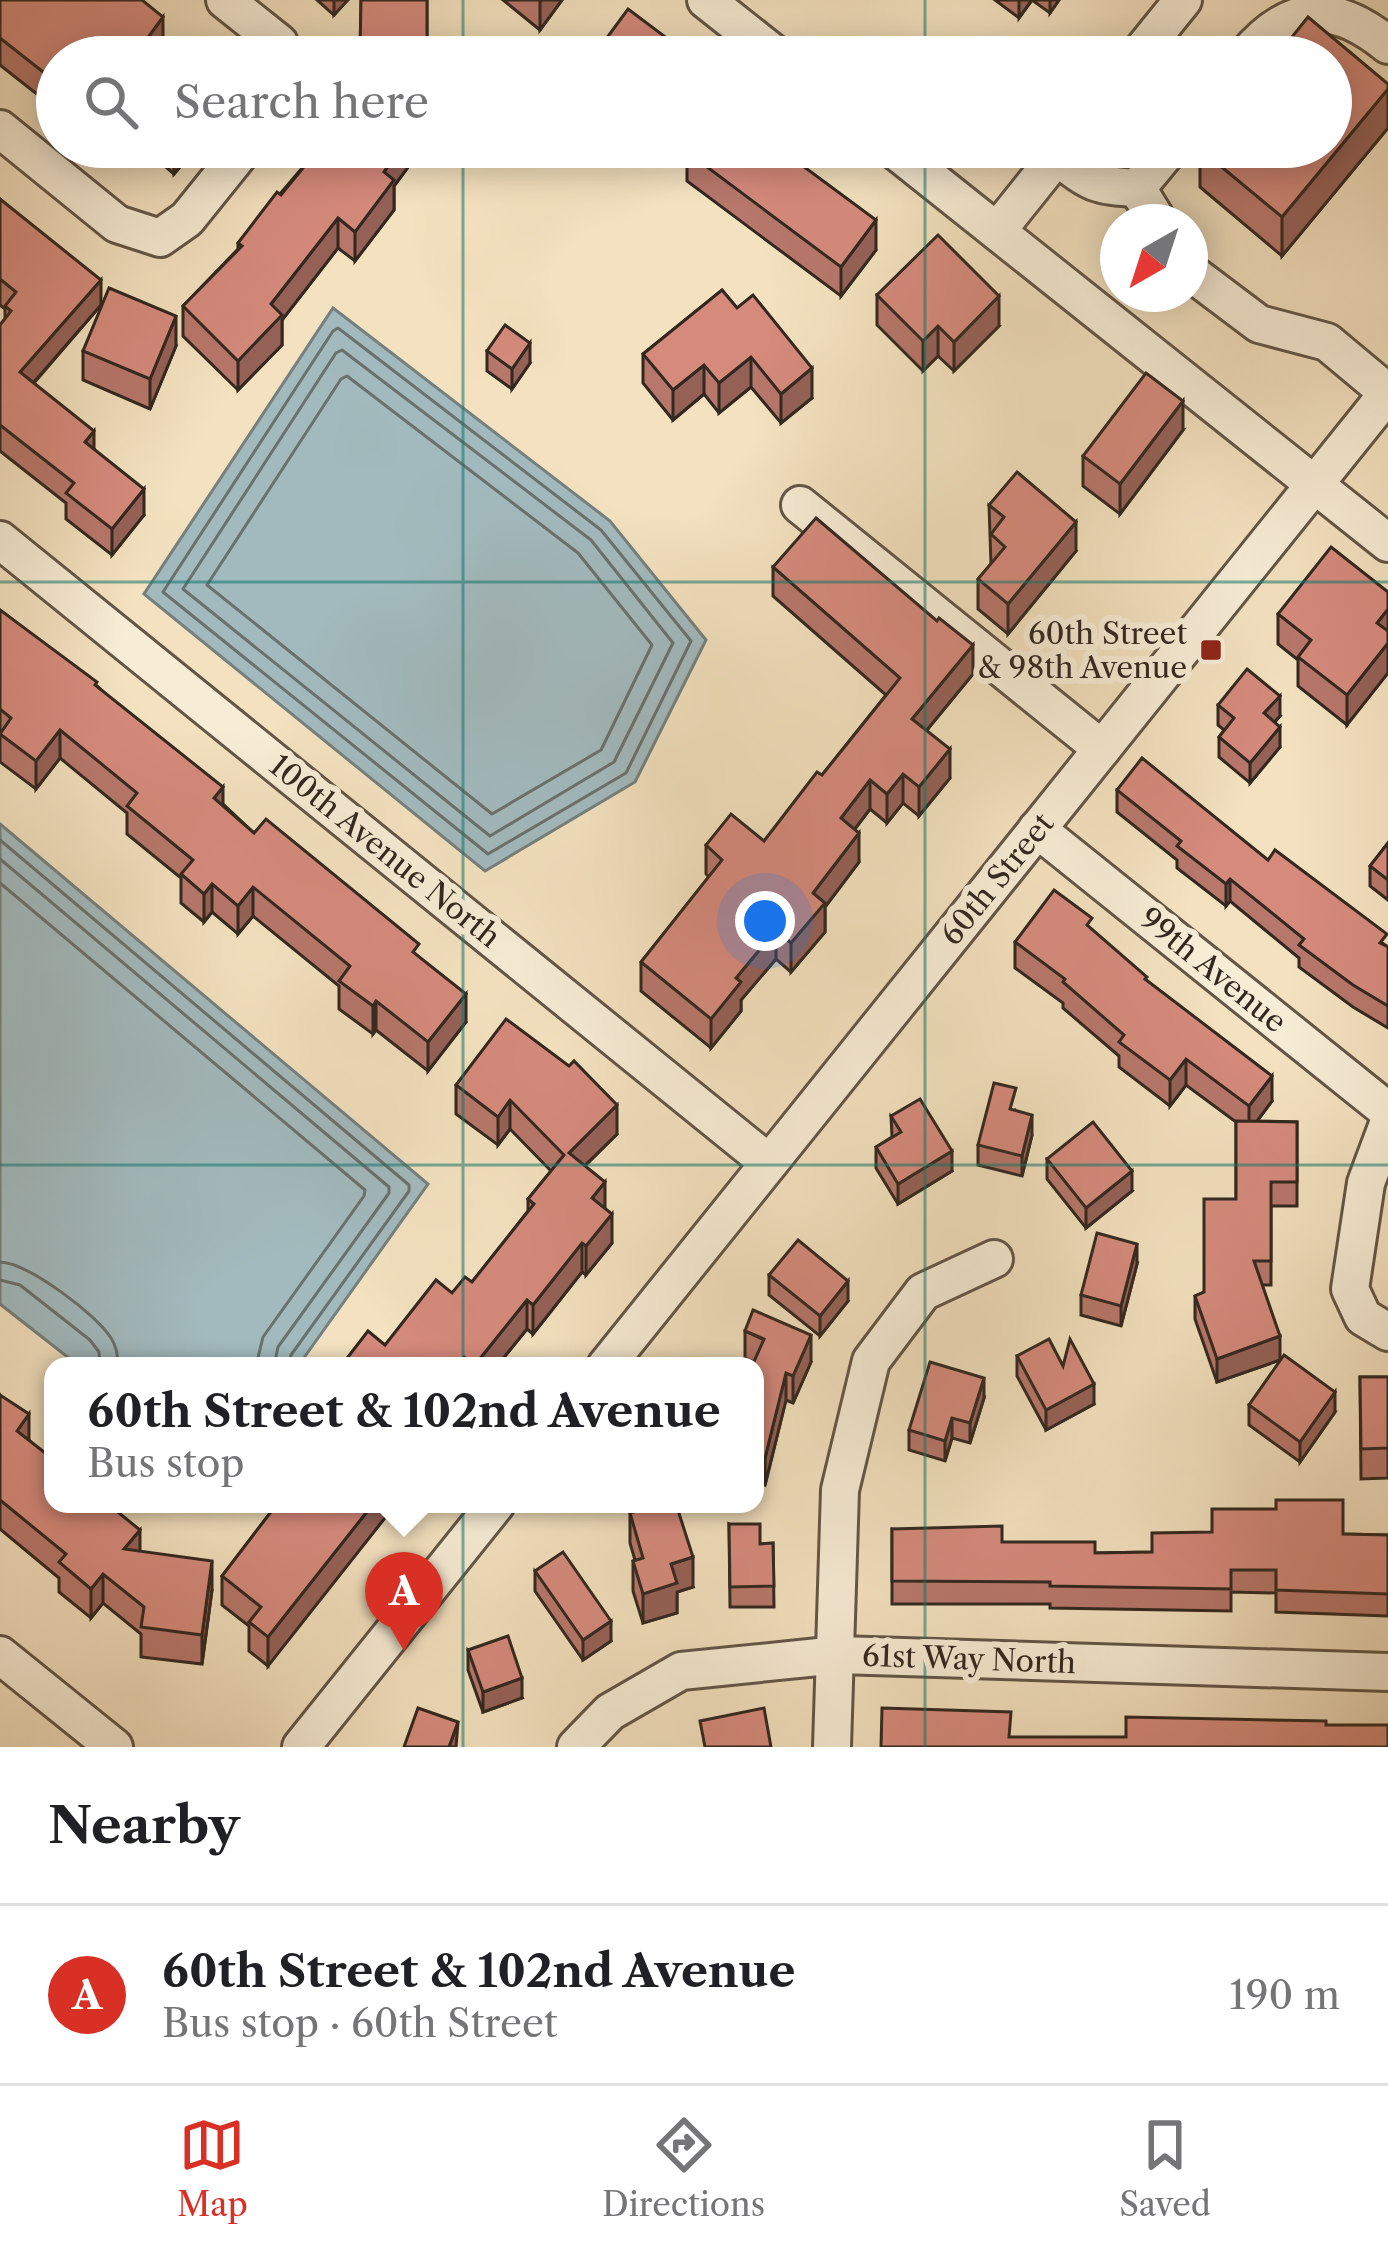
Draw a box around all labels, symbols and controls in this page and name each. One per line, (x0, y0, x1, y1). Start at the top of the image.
search box (36, 36, 1352, 168)
icon: search (78, 69, 144, 135)
text: Search here (174, 74, 429, 130)
north arrow (1100, 204, 1208, 312)
place label: 60th Street & 98th Avenue (977, 615, 1187, 686)
marker: 60th Street & 98th Avenue (1198, 637, 1224, 663)
street label: 100th Avenue North (262, 747, 508, 955)
street label: 60th Street (933, 805, 1062, 952)
your location (735, 891, 795, 951)
street label: 99th Avenue (1132, 900, 1294, 1040)
popup (44, 1357, 764, 1513)
text: 60th Street & 102nd Avenue (87, 1383, 721, 1439)
text: Bus stop (87, 1439, 245, 1487)
pin: A (365, 1552, 443, 1651)
street label: 61st Way North (861, 1637, 1077, 1681)
text: Nearby (48, 1794, 240, 1856)
text: 60th Street & 102nd Avenue (162, 1943, 795, 1999)
text: A (72, 1971, 102, 2019)
text: 190 m (1229, 1971, 1340, 2019)
text: Bus stop · 60th Street (162, 1999, 558, 2047)
tab: Map (177, 2112, 248, 2225)
tab: Directions (602, 2112, 765, 2225)
tab: Saved (1119, 2112, 1211, 2225)

